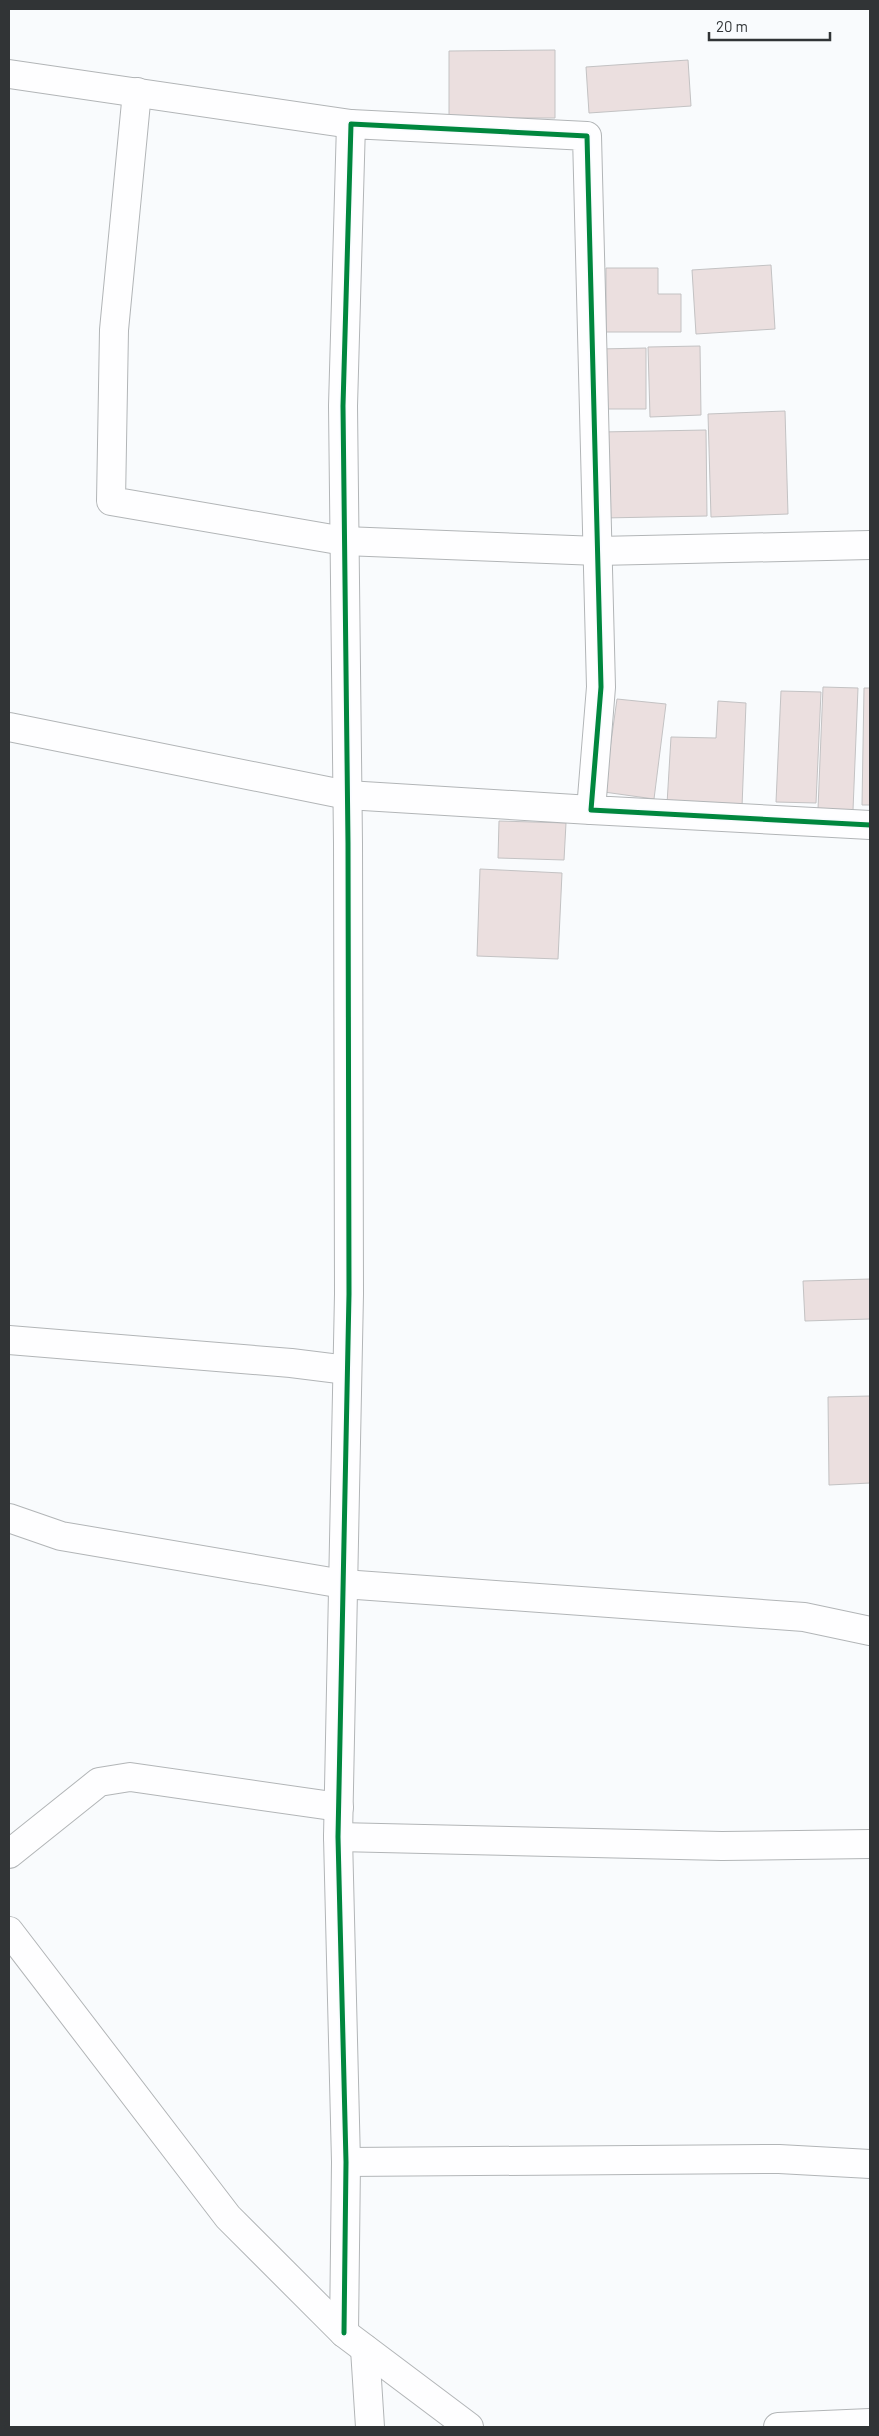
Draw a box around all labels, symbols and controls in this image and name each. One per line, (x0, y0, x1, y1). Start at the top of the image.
scale bar (709, 10, 830, 42)
text: 20 m (716, 17, 748, 35)

